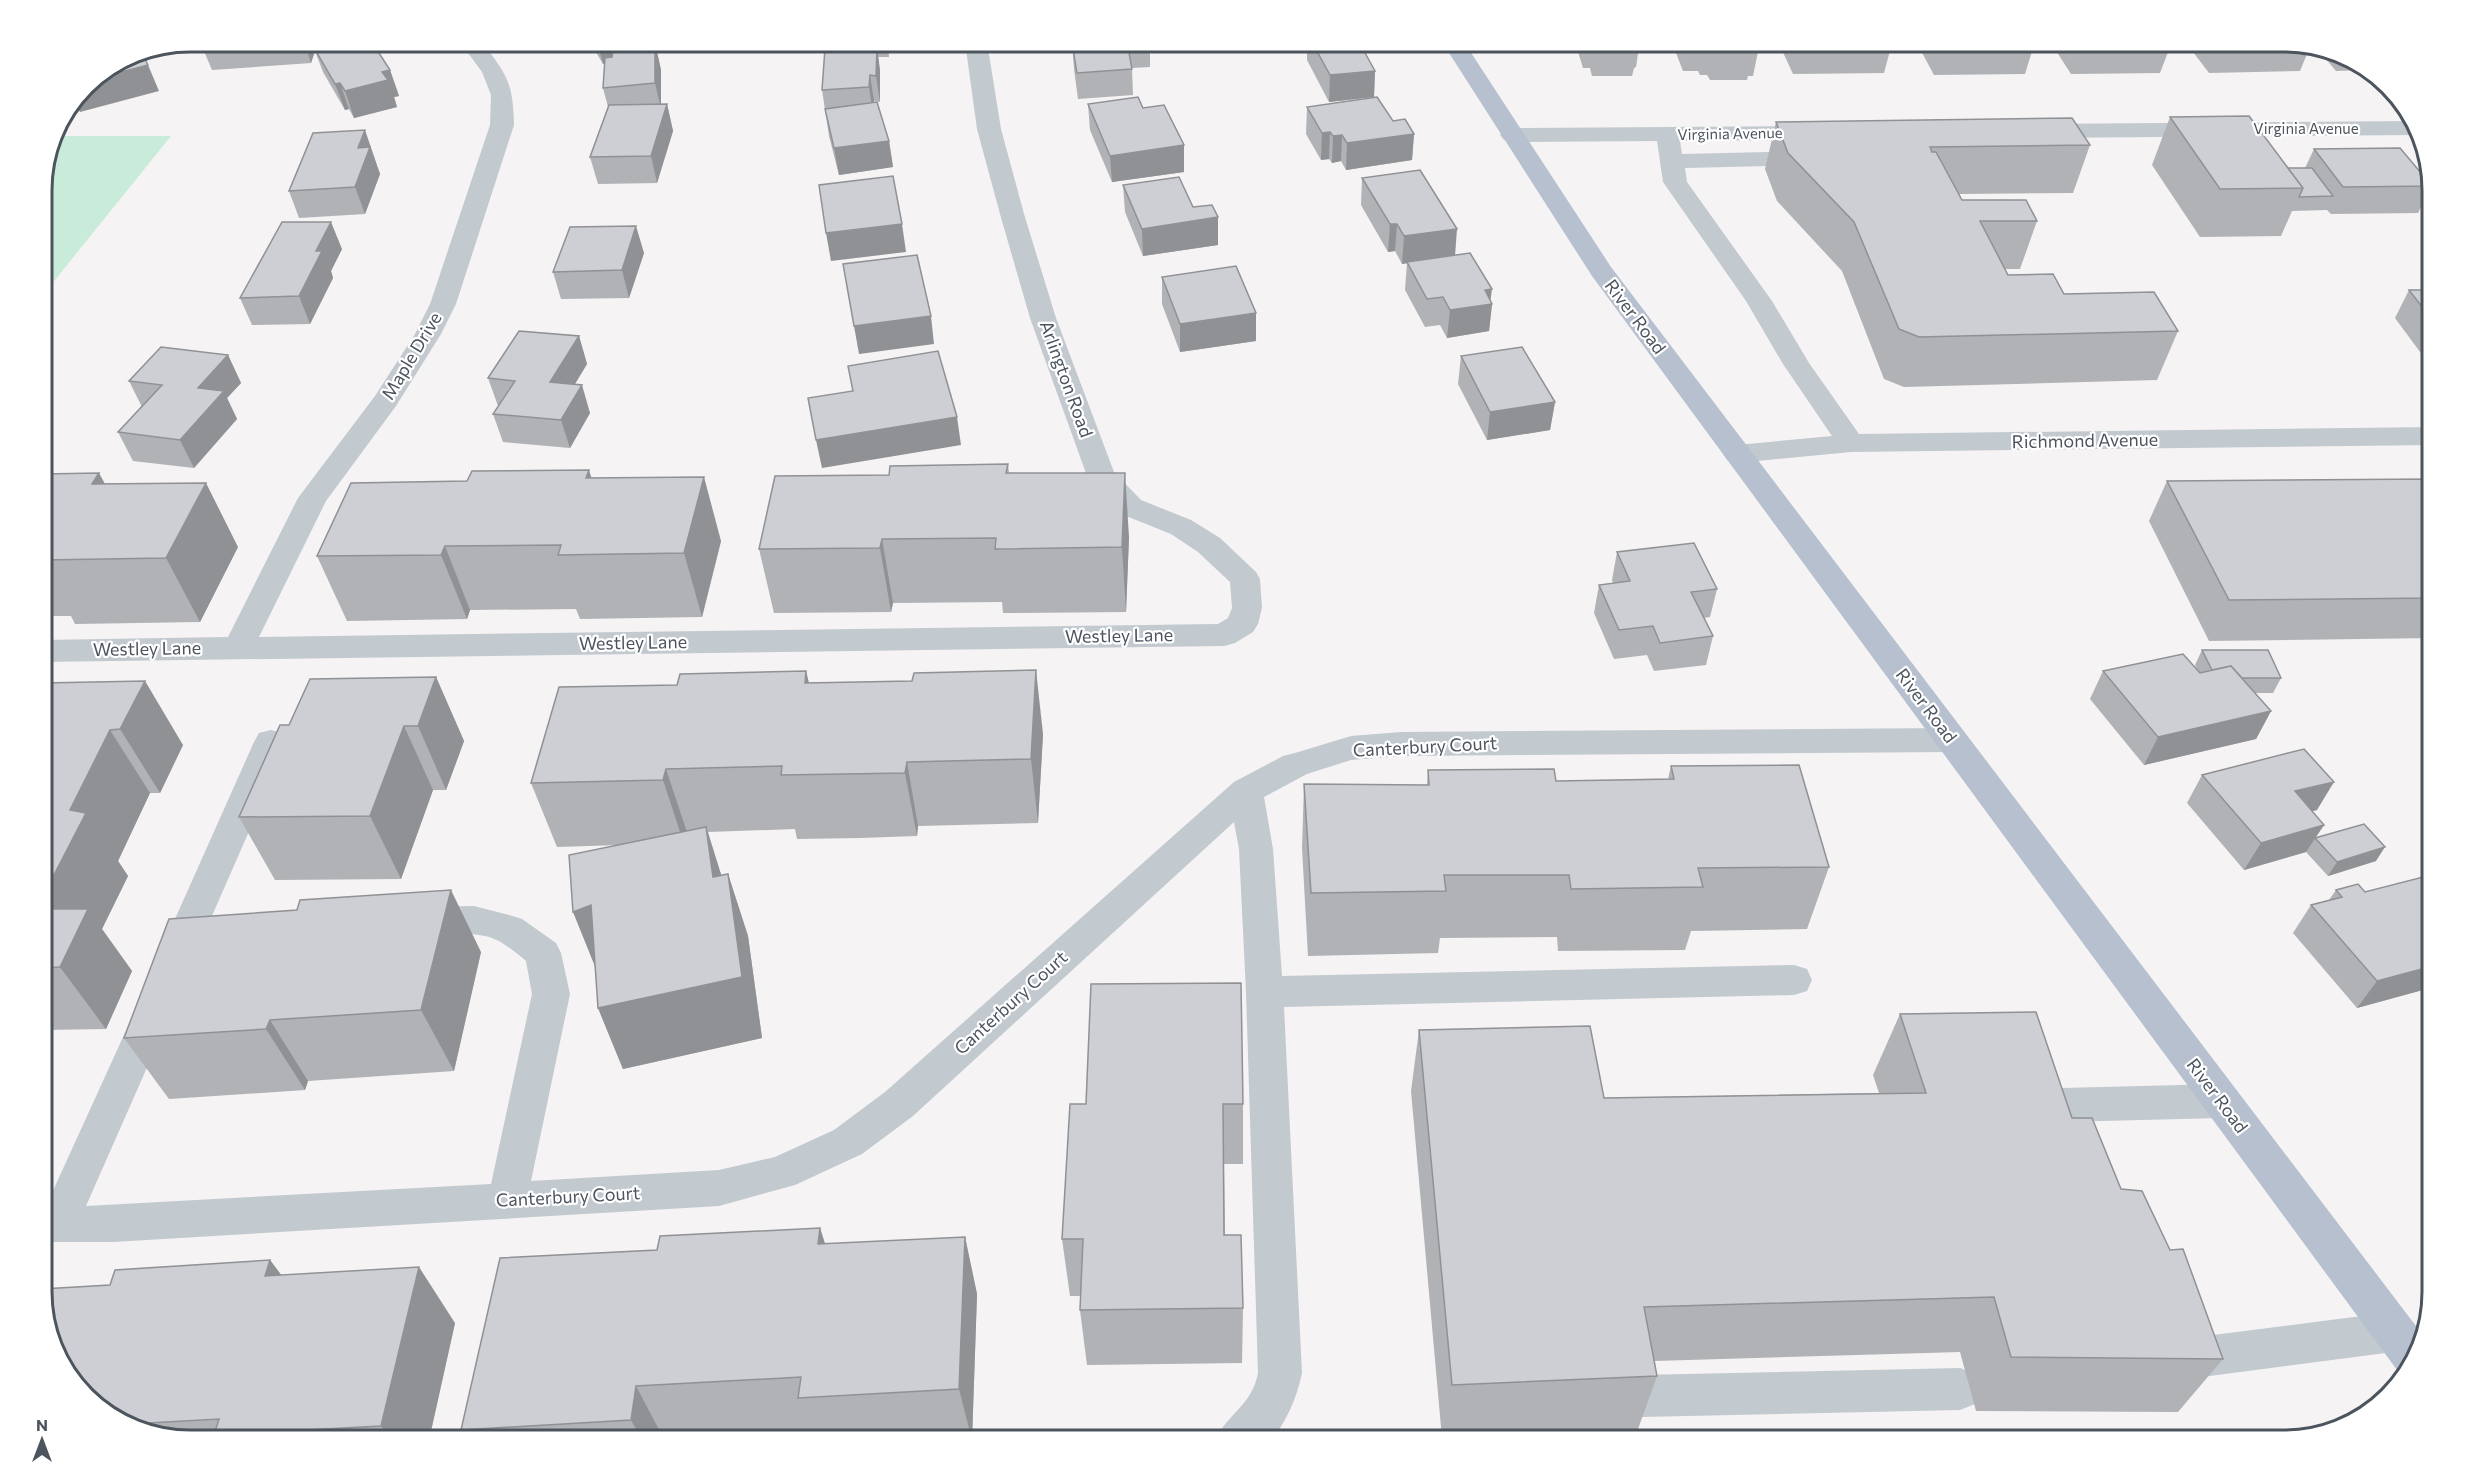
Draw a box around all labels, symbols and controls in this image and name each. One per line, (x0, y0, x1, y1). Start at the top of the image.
street label: Virginia Avenue (2253, 119, 2359, 137)
street label: Virginia Avenue (1677, 123, 1783, 143)
street label: River Road (1601, 275, 1671, 358)
street label: Maple Drive (376, 308, 446, 403)
street label: Arlington Road (1036, 317, 1098, 440)
street label: Richmond Avenue (2012, 428, 2158, 452)
street label: Westley Lane (1065, 623, 1173, 647)
street label: Westley Lane (579, 630, 687, 654)
street label: Westley Lane (93, 636, 201, 660)
street label: River Road (1892, 664, 1962, 747)
street label: Canterbury Court (1352, 731, 1498, 761)
street label: Canterbury Court (949, 946, 1071, 1059)
street label: River Road (2183, 1054, 2253, 1137)
street label: Canterbury Court (495, 1181, 641, 1211)
north arrow (12, 1410, 72, 1470)
text: N (36, 1415, 48, 1434)

